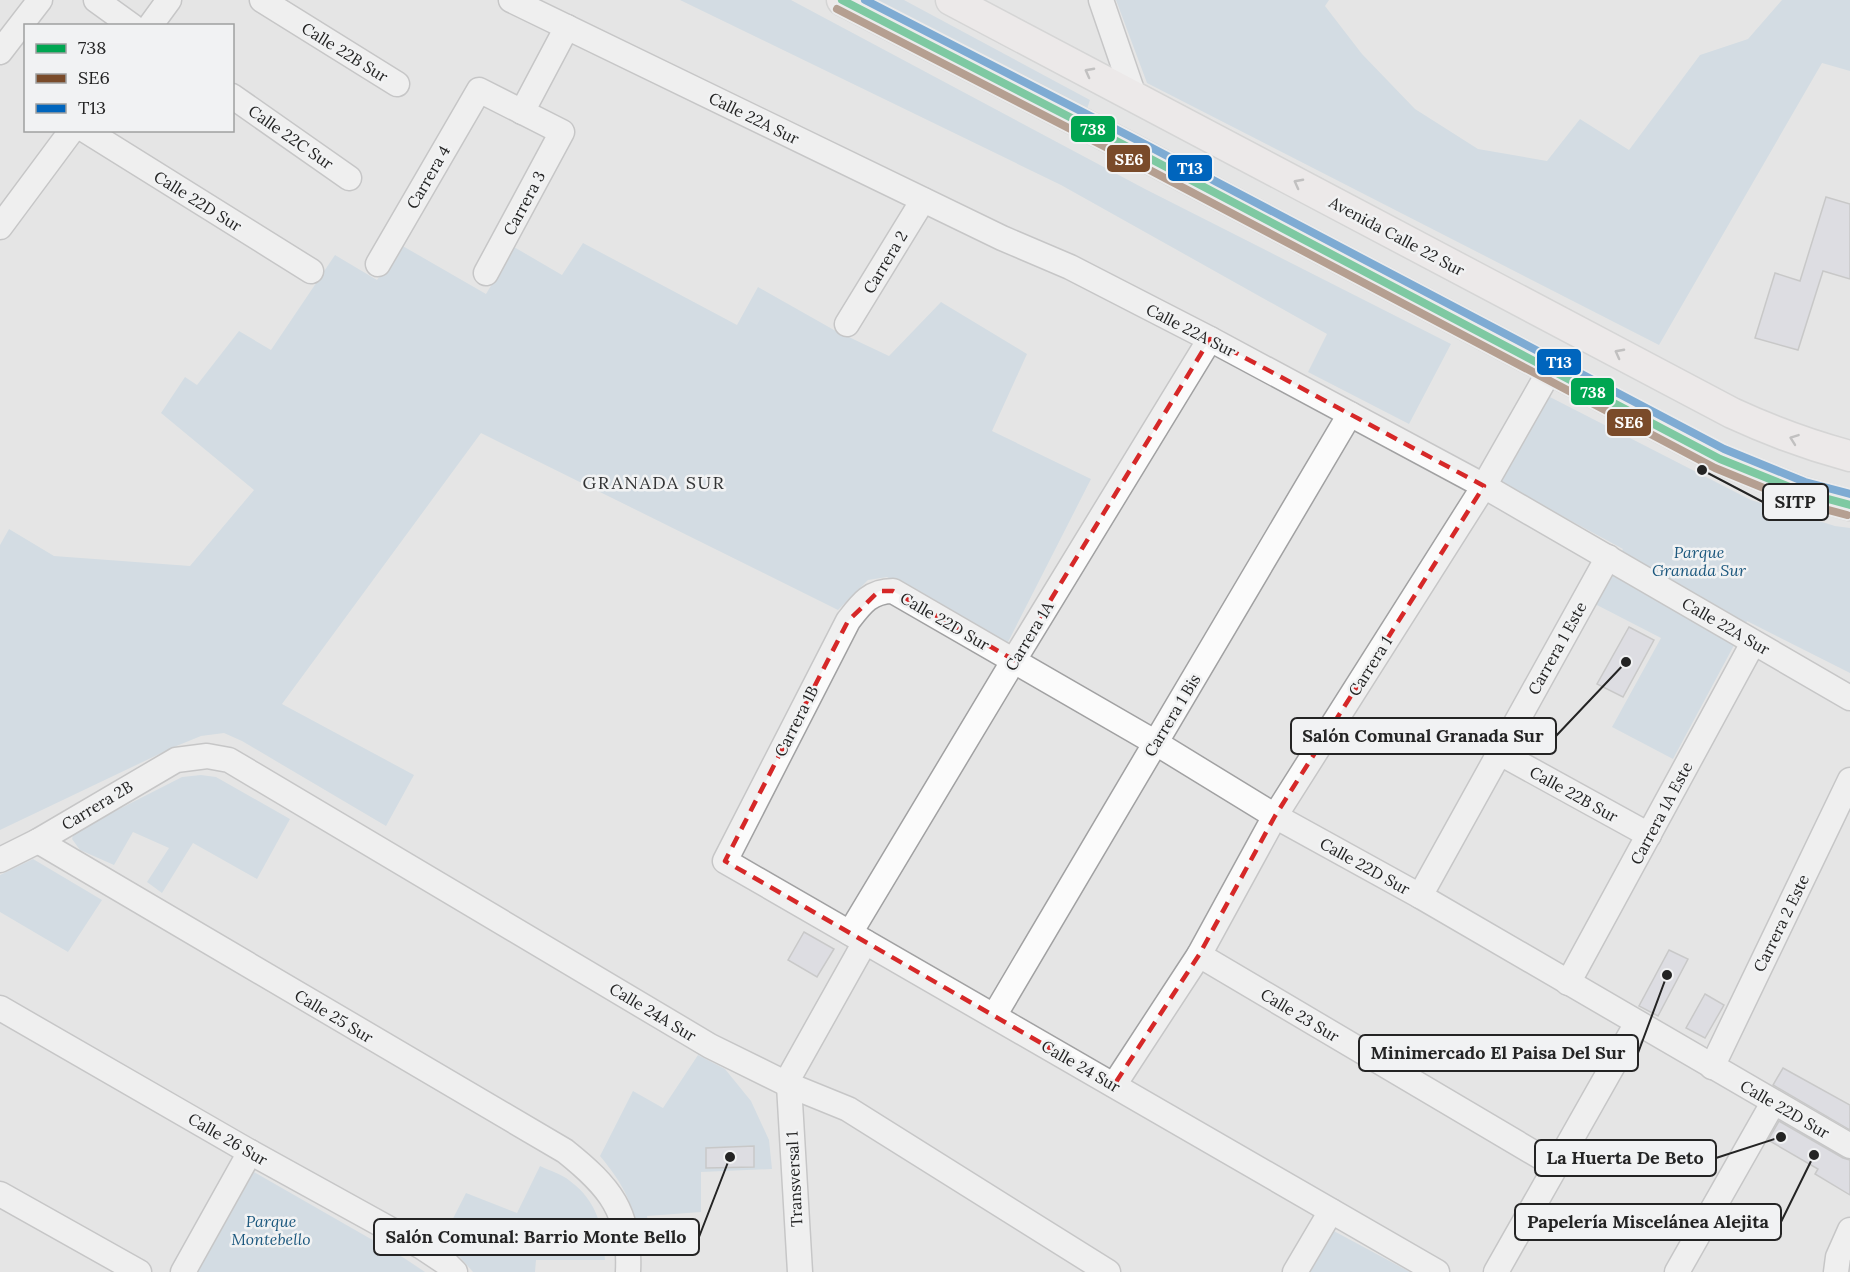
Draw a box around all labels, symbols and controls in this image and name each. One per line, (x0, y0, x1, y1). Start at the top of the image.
street label: Calle 22B Sur (298, 18, 392, 86)
legend (24, 24, 234, 132)
text: 738 (78, 36, 106, 59)
text: SE6 (78, 66, 110, 89)
one-way arrow (1085, 68, 1095, 79)
street label: Calle 22A Sur (706, 88, 802, 148)
text: T13 (78, 96, 106, 119)
street label: Calle 22C Sur (245, 100, 337, 174)
line badge: 738 (1070, 115, 1116, 143)
text: 738 (1080, 119, 1106, 139)
street label: Carrera 4 (402, 141, 454, 212)
line badge: SE6 (1106, 144, 1151, 173)
text: SE6 (1115, 149, 1143, 169)
line badge: T13 (1167, 154, 1213, 182)
text: T13 (1177, 158, 1203, 178)
street label: Calle 22D Sur (150, 166, 246, 236)
street label: Carrera 3 (499, 167, 549, 239)
one-way arrow (1294, 179, 1305, 190)
street label: Avenida Calle 22 Sur (1325, 191, 1468, 280)
street label: Carrera 2 (858, 227, 912, 297)
street label: Calle 22A Sur (1143, 299, 1239, 361)
line badge: T13 (1536, 348, 1582, 376)
one-way arrow (1614, 349, 1625, 361)
text: T13 (1546, 352, 1572, 372)
line badge: 738 (1570, 377, 1615, 406)
text: 738 (1580, 382, 1606, 402)
line badge: SE6 (1606, 408, 1652, 437)
text: SE6 (1615, 412, 1643, 432)
one-way arrow (1789, 434, 1800, 447)
district label: GRANADA SUR (583, 471, 725, 494)
callout: SITP (1763, 484, 1828, 520)
text: SITP (1775, 490, 1816, 513)
park label: Parque Granada Sur (1652, 542, 1747, 580)
street label: Calle 22D Sur (897, 587, 993, 655)
street label: Calle 22A Sur (1679, 593, 1773, 659)
street label: Carrera 1A (1001, 597, 1058, 674)
street label: Carrera 1 Este (1523, 598, 1591, 698)
street label: Carrera 1 (1344, 632, 1396, 700)
street label: Carrera 1 Bis (1140, 670, 1204, 760)
street label: Carrera 1B (770, 682, 822, 760)
callout: Salón Comunal Granada Sur (1291, 718, 1556, 754)
text: Salón Comunal Granada Sur (1302, 724, 1544, 747)
street label: Carrera 1A Este (1626, 758, 1697, 868)
street label: Calle 22B Sur (1526, 762, 1622, 826)
street label: Carrera 2B (58, 776, 136, 834)
street label: Calle 22D Sur (1317, 833, 1414, 899)
street label: Carrera 2 Este (1749, 871, 1813, 975)
street label: Calle 24A Sur (606, 978, 700, 1046)
street label: Calle 23 Sur (1257, 984, 1343, 1046)
street label: Calle 25 Sur (291, 985, 377, 1047)
street label: Calle 24 Sur (1038, 1035, 1124, 1097)
callout: Minimercado El Paisa Del Sur (1359, 1035, 1638, 1071)
text: Minimercado El Paisa Del Sur (1371, 1041, 1626, 1064)
street label: Calle 22D Sur (1737, 1075, 1833, 1143)
street label: Calle 26 Sur (185, 1108, 271, 1170)
street label: Transversal 1 (781, 1130, 806, 1227)
callout: La Huerta De Beto (1535, 1140, 1716, 1176)
text: La Huerta De Beto (1546, 1146, 1704, 1169)
callout: Papelería Miscelánea Alejita (1515, 1204, 1781, 1240)
text: Papelería Miscelánea Alejita (1527, 1210, 1770, 1233)
park label: Parque Montebello (231, 1211, 311, 1249)
callout: Salón Comunal: Barrio Monte Bello (374, 1219, 699, 1255)
text: Salón Comunal: Barrio Monte Bello (385, 1225, 687, 1248)

